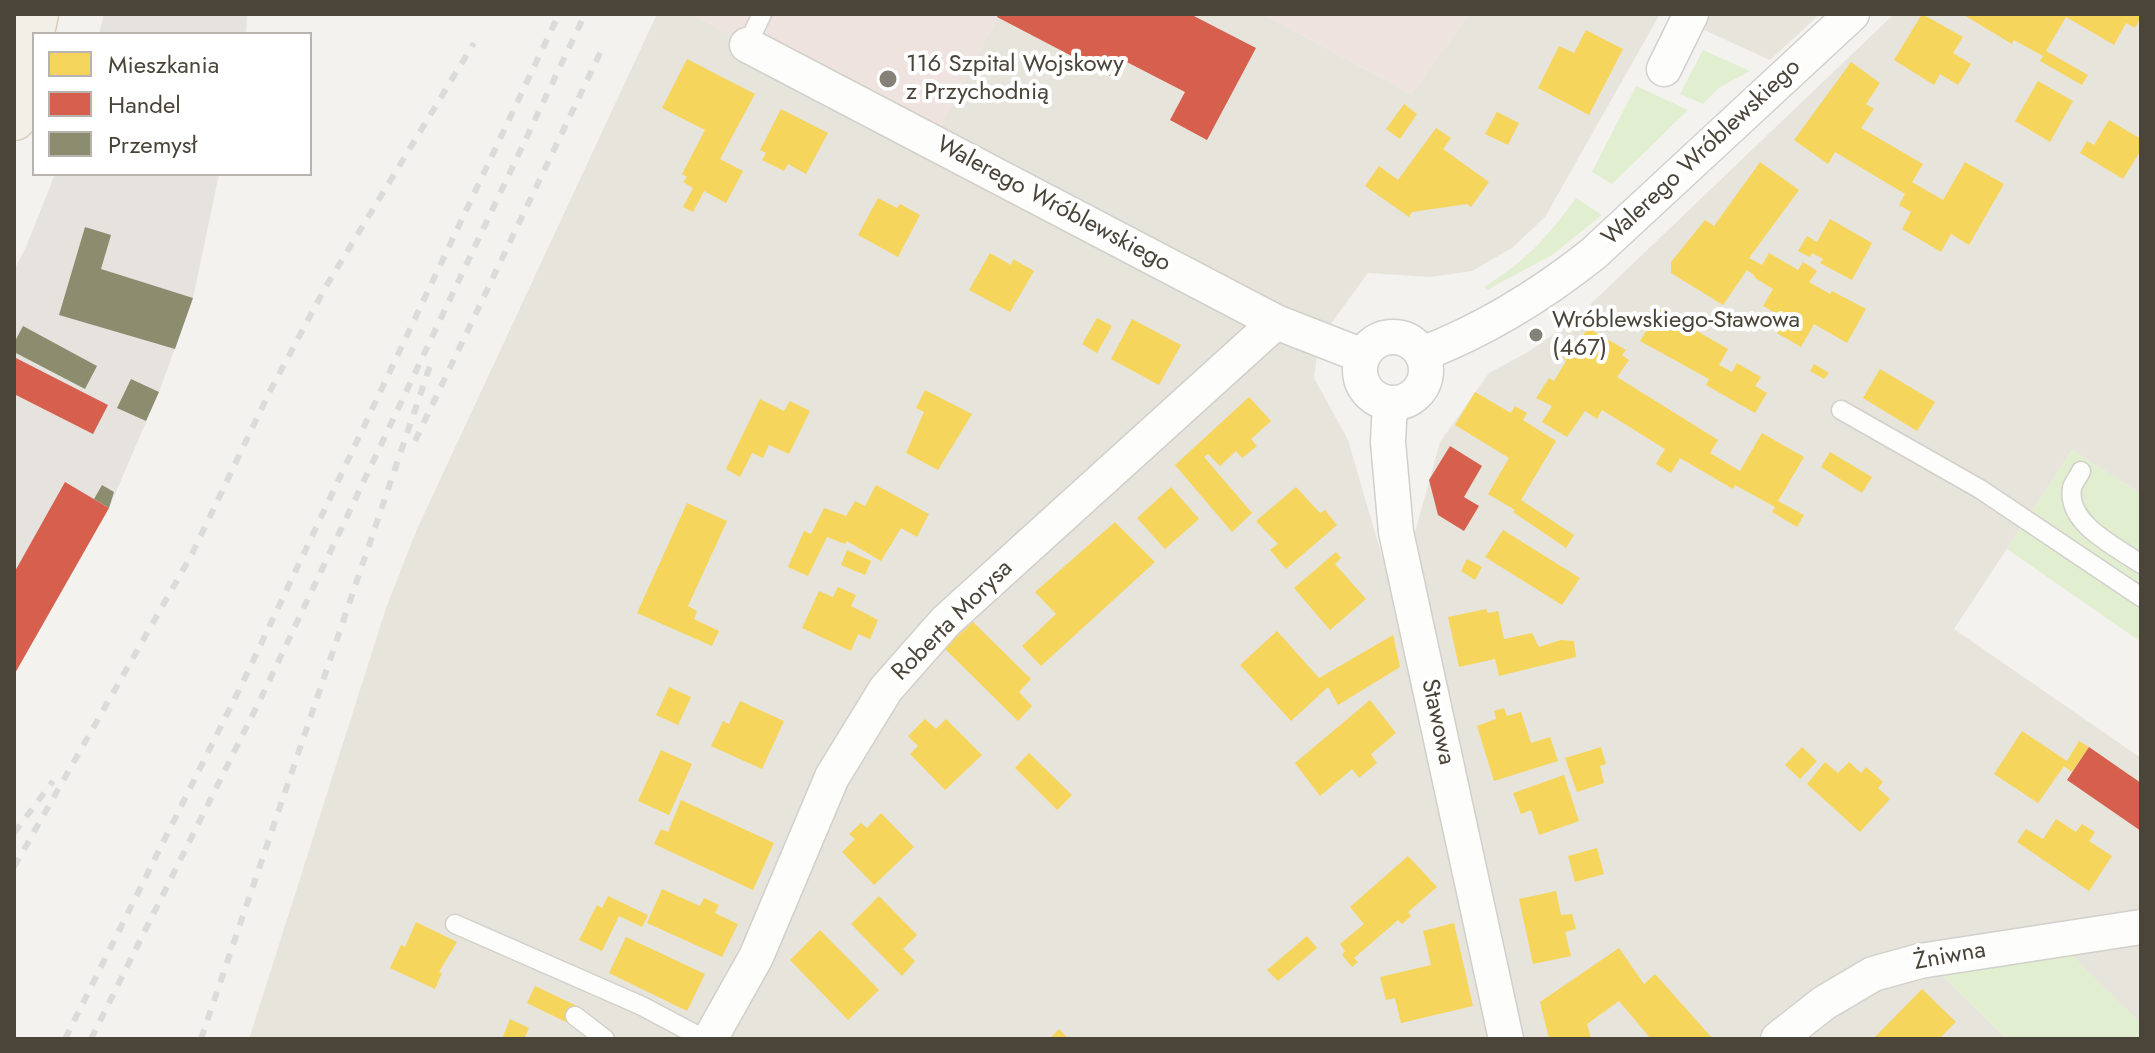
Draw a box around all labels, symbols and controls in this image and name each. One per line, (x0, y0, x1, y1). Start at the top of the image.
legend (32, 32, 312, 176)
text: Mieszkania (108, 47, 219, 82)
place label: 116 Szpital Wojskowy z Przychodnią (906, 51, 1124, 107)
street label: Walerego Wróblewskiego (1597, 53, 1807, 253)
marker: 116 Szpital Wojskowy z Przychodnią (877, 68, 899, 90)
text: Handel (108, 87, 181, 122)
text: Przemysł (108, 127, 197, 162)
street label: Walerego Wróblewskiego (931, 131, 1175, 279)
place label: Wróblewskiego-Stawowa (467) (1552, 307, 1800, 363)
marker: Wróblewskiego-Stawowa (467) (1527, 326, 1545, 344)
street label: Roberta Morysa (887, 555, 1019, 687)
street label: Stawowa (1414, 677, 1460, 767)
street label: Żniwna (1912, 937, 1988, 977)

